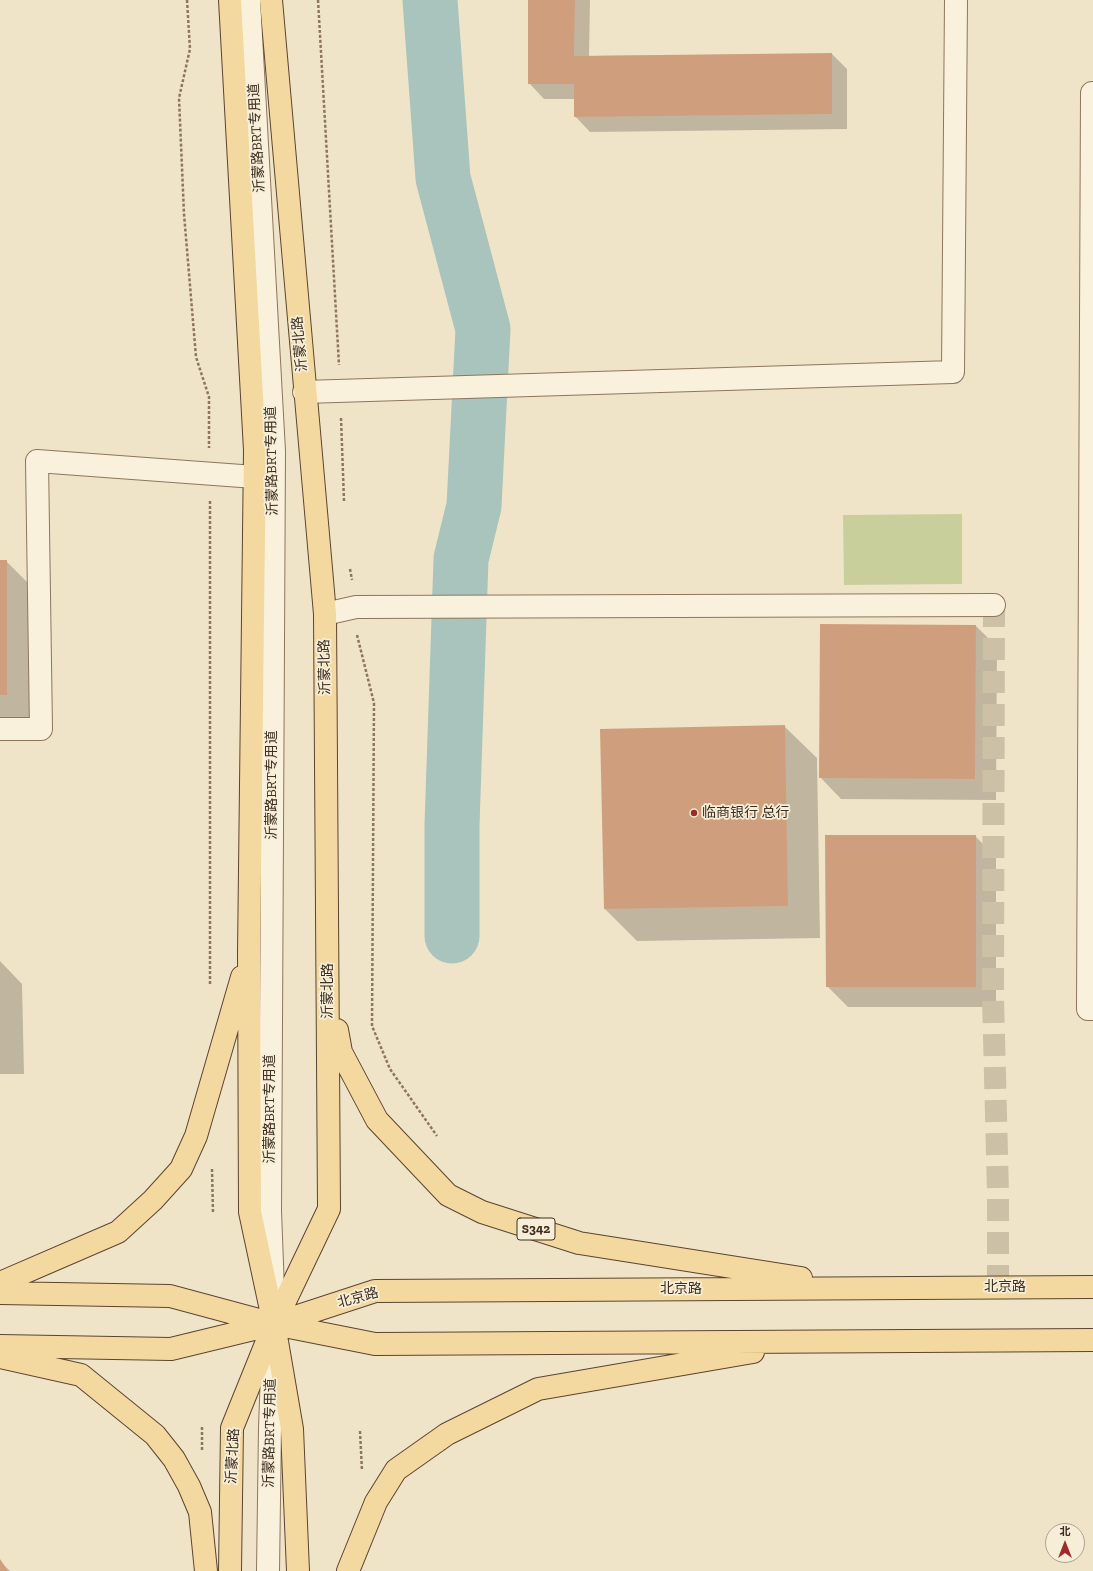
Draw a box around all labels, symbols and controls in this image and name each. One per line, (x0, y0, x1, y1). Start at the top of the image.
street label: 沂蒙路BRT专用道 (246, 83, 268, 193)
street label: 沂蒙北路 (289, 315, 311, 373)
street label: 沂蒙路BRT专用道 (263, 406, 281, 516)
street label: 沂蒙北路 (316, 639, 334, 695)
street label: 沂蒙路BRT专用道 (264, 730, 280, 840)
place label: 临商银行 总行 (702, 805, 789, 821)
marker: 临商银行 总行 (689, 808, 699, 818)
street label: 沂蒙北路 (320, 963, 336, 1019)
street label: 沂蒙路BRT专用道 (262, 1054, 278, 1164)
road number: S342 (517, 1218, 555, 1240)
street label: 北京路 (984, 1279, 1026, 1295)
street label: 北京路 (660, 1281, 702, 1297)
street label: 北京路 (336, 1284, 380, 1312)
street label: 沂蒙路BRT专用道 (261, 1378, 279, 1488)
street label: 沂蒙北路 (223, 1428, 243, 1484)
north arrow (1045, 1523, 1085, 1563)
text: 北 (1060, 1525, 1071, 1538)

